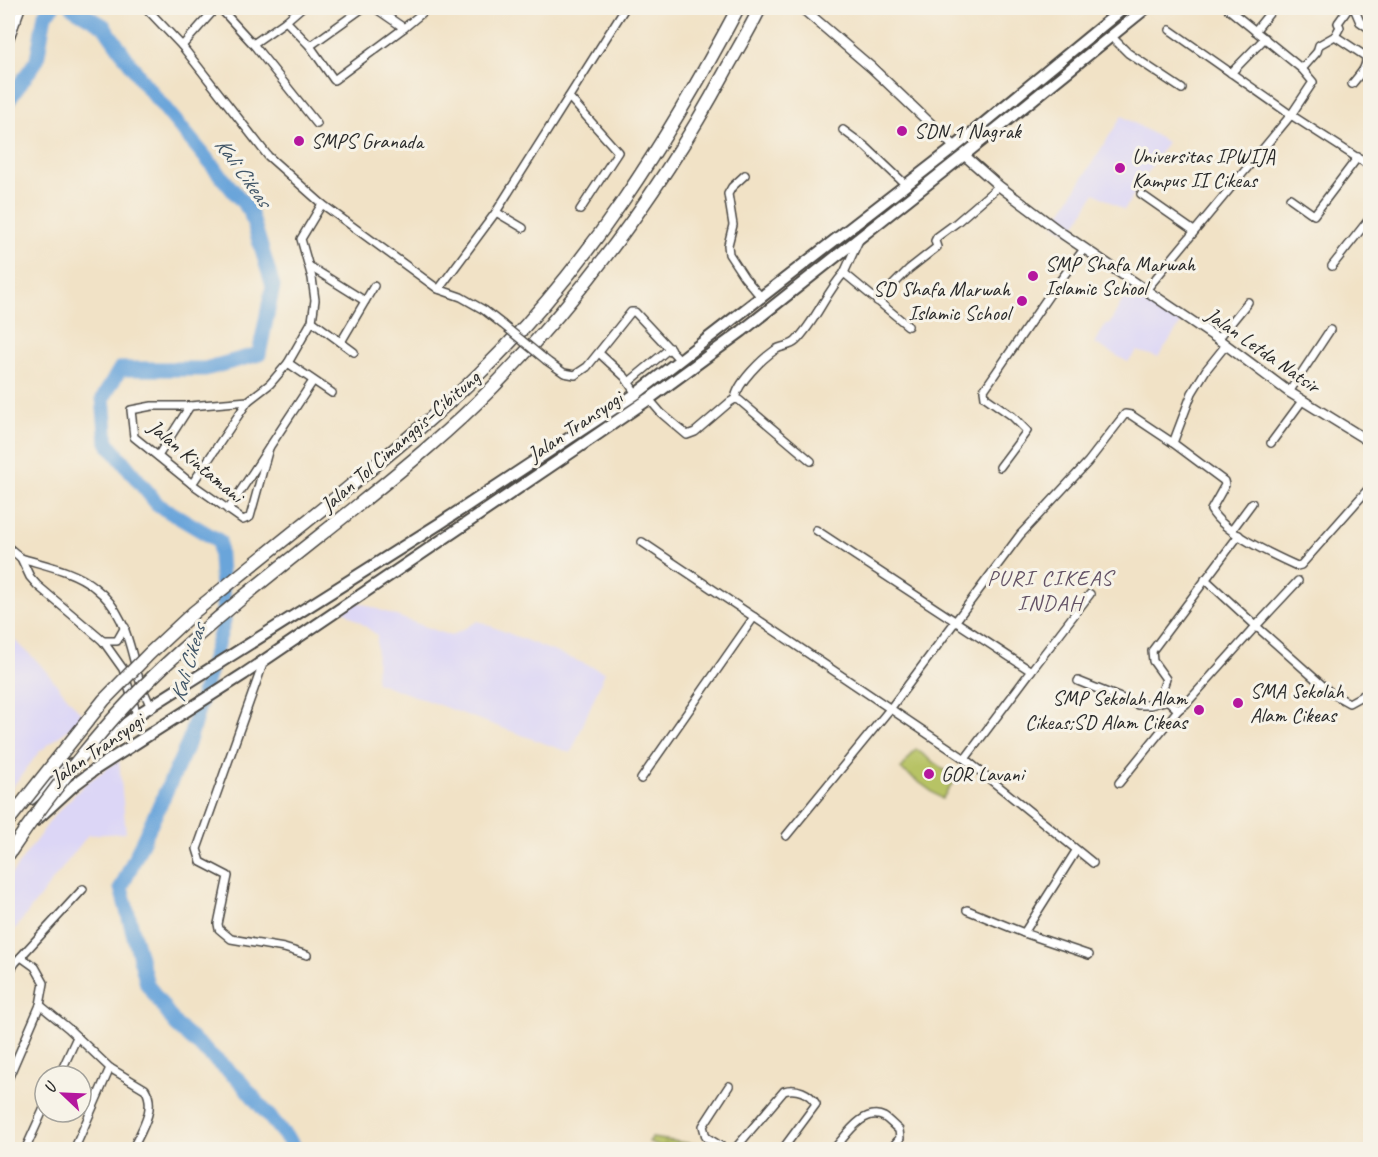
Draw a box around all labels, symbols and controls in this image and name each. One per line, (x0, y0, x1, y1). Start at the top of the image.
place label: SDN 1 Nagrak (914, 118, 1022, 144)
marker: SDN 1 Nagrak (895, 124, 909, 138)
place label: SMPS Granada (311, 128, 426, 154)
water label: Kali Cikeas (208, 132, 280, 215)
marker: SMPS Granada (292, 134, 306, 148)
place label: Universitas IPWIJA Kampus II Cikeas (1132, 143, 1275, 193)
marker: Universitas IPWIJA Kampus II Cikeas (1113, 161, 1127, 175)
place label: SMP Shafa Marwah Islamic School (1045, 251, 1197, 301)
marker: SMP Shafa Marwah Islamic School (1026, 269, 1040, 283)
place label: SD Shafa Marwah Islamic School (873, 276, 1013, 326)
marker: SD Shafa Marwah Islamic School (1015, 294, 1029, 308)
street label: Jalan Letda Natsir (1200, 301, 1327, 400)
street label: Jalan Tol Cimanggis–Cibitung (314, 364, 486, 518)
street label: Jalan Transyogi (522, 383, 630, 468)
street label: Jalan Kintamani (142, 413, 251, 510)
district label: PURI CIKEAS INDAH (987, 564, 1116, 617)
water label: Kali Cikeas (164, 618, 213, 705)
place label: SMA Sekolah Alam Cikeas (1250, 678, 1344, 728)
place label: SMP Sekolah Alam Cikeas;SD Alam Cikeas (1025, 685, 1189, 735)
marker: SMA Sekolah Alam Cikeas (1231, 696, 1245, 710)
marker: SMP Sekolah Alam Cikeas;SD Alam Cikeas (1192, 703, 1206, 717)
street label: Jalan Transyogi (44, 705, 152, 791)
place label: GOR Lavani (941, 761, 1027, 787)
marker: GOR Lavani (922, 767, 936, 781)
north arrow (33, 1064, 93, 1124)
text: U (39, 1078, 62, 1096)

